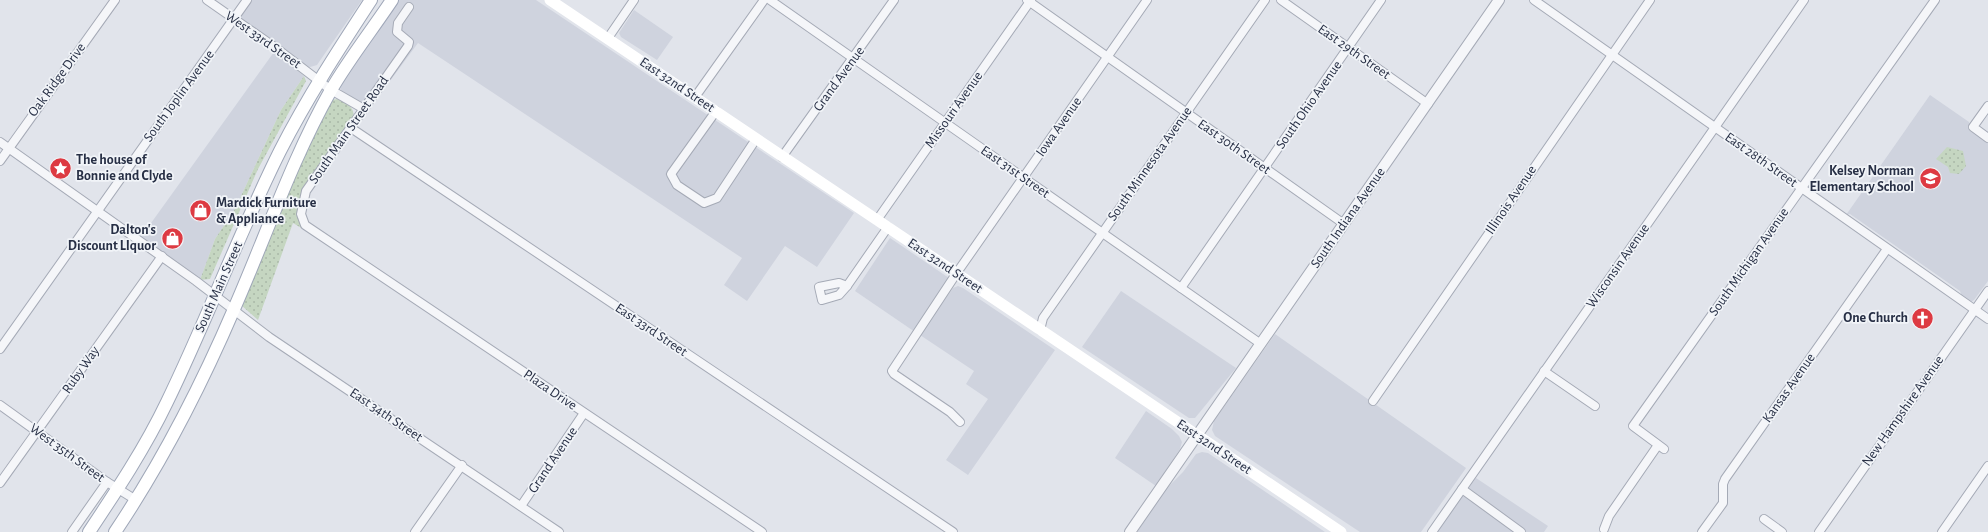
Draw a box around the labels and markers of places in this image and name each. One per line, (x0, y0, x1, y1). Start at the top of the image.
place label: The house of Bonnie and Clyde (76, 153, 173, 183)
place icon: The house of Bonnie and Clyde (48, 155, 74, 181)
place label: Kelsey Norman Elementary School (1809, 164, 1914, 194)
school or university icon: Kelsey Norman Elementary School (1917, 166, 1943, 192)
place label: Mardick Furniture & Appliance (216, 196, 317, 226)
shop icon: Mardick Furniture & Appliance (188, 198, 214, 224)
place label: Dalton's Discount LIquor (68, 223, 156, 253)
shop icon: Dalton's Discount LIquor (159, 225, 185, 251)
church icon: One Church (1910, 305, 1936, 331)
place label: One Church (1843, 311, 1908, 325)

